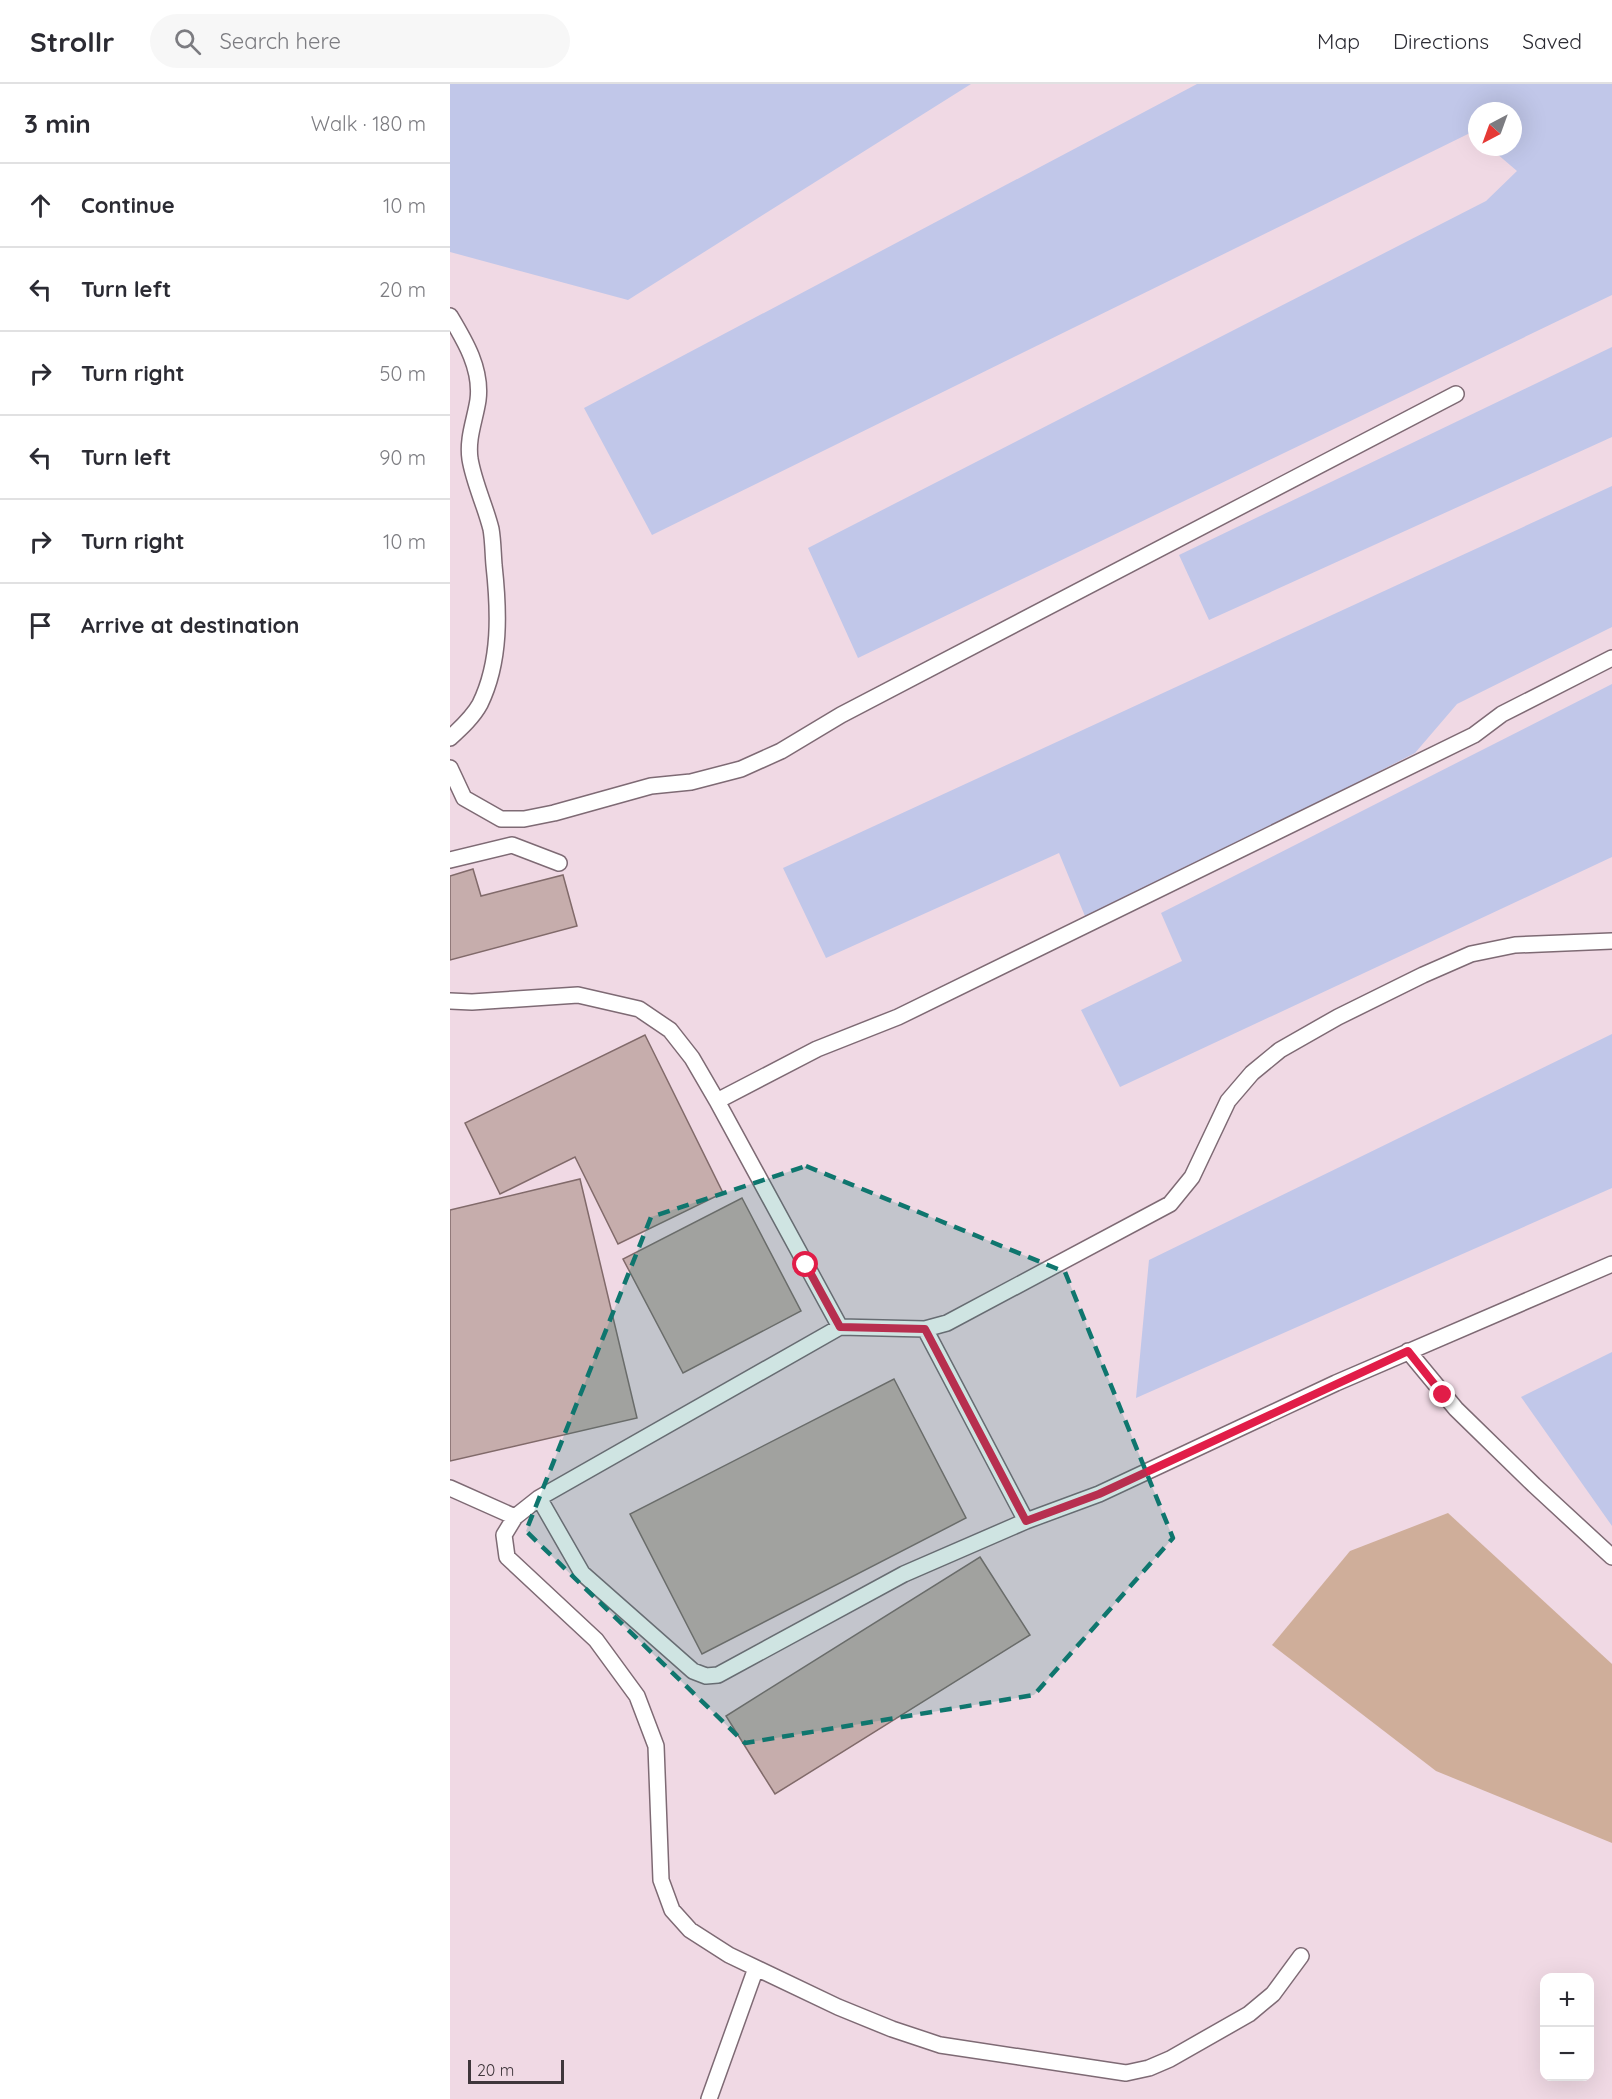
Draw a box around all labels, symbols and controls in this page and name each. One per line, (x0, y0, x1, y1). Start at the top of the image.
search box (150, 14, 570, 68)
text: Strollr (30, 24, 114, 59)
icon: search (171, 25, 204, 58)
text: Search here (219, 27, 341, 55)
text: Map (1317, 28, 1360, 54)
text: Directions (1393, 28, 1489, 54)
text: Saved (1522, 28, 1582, 54)
north arrow (1468, 102, 1522, 156)
text: 3 min (24, 107, 91, 140)
text: Walk · 180 m (311, 111, 426, 136)
icon: ahead (24, 189, 57, 222)
text: Continue (81, 191, 175, 219)
text: 10 m (383, 193, 426, 218)
icon: left (24, 273, 57, 306)
text: Turn left (81, 275, 171, 303)
text: 20 m (379, 277, 426, 302)
icon: right (24, 357, 57, 390)
text: Turn right (81, 359, 185, 387)
text: 50 m (380, 361, 426, 386)
icon: left (24, 441, 57, 474)
text: Turn left (81, 443, 171, 471)
text: 90 m (379, 445, 426, 470)
icon: right (24, 525, 57, 558)
text: Turn right (81, 527, 185, 555)
text: 10 m (383, 529, 426, 554)
icon: arrive (24, 609, 57, 642)
text: Arrive at destination (81, 611, 299, 639)
route start (792, 1251, 818, 1277)
route end (1429, 1381, 1455, 1407)
map controls (1540, 1973, 1594, 2081)
button: + (1540, 1973, 1594, 2027)
button: − (1540, 2027, 1594, 2081)
scale bar (468, 2057, 564, 2084)
text: 20 m (477, 2060, 514, 2080)

